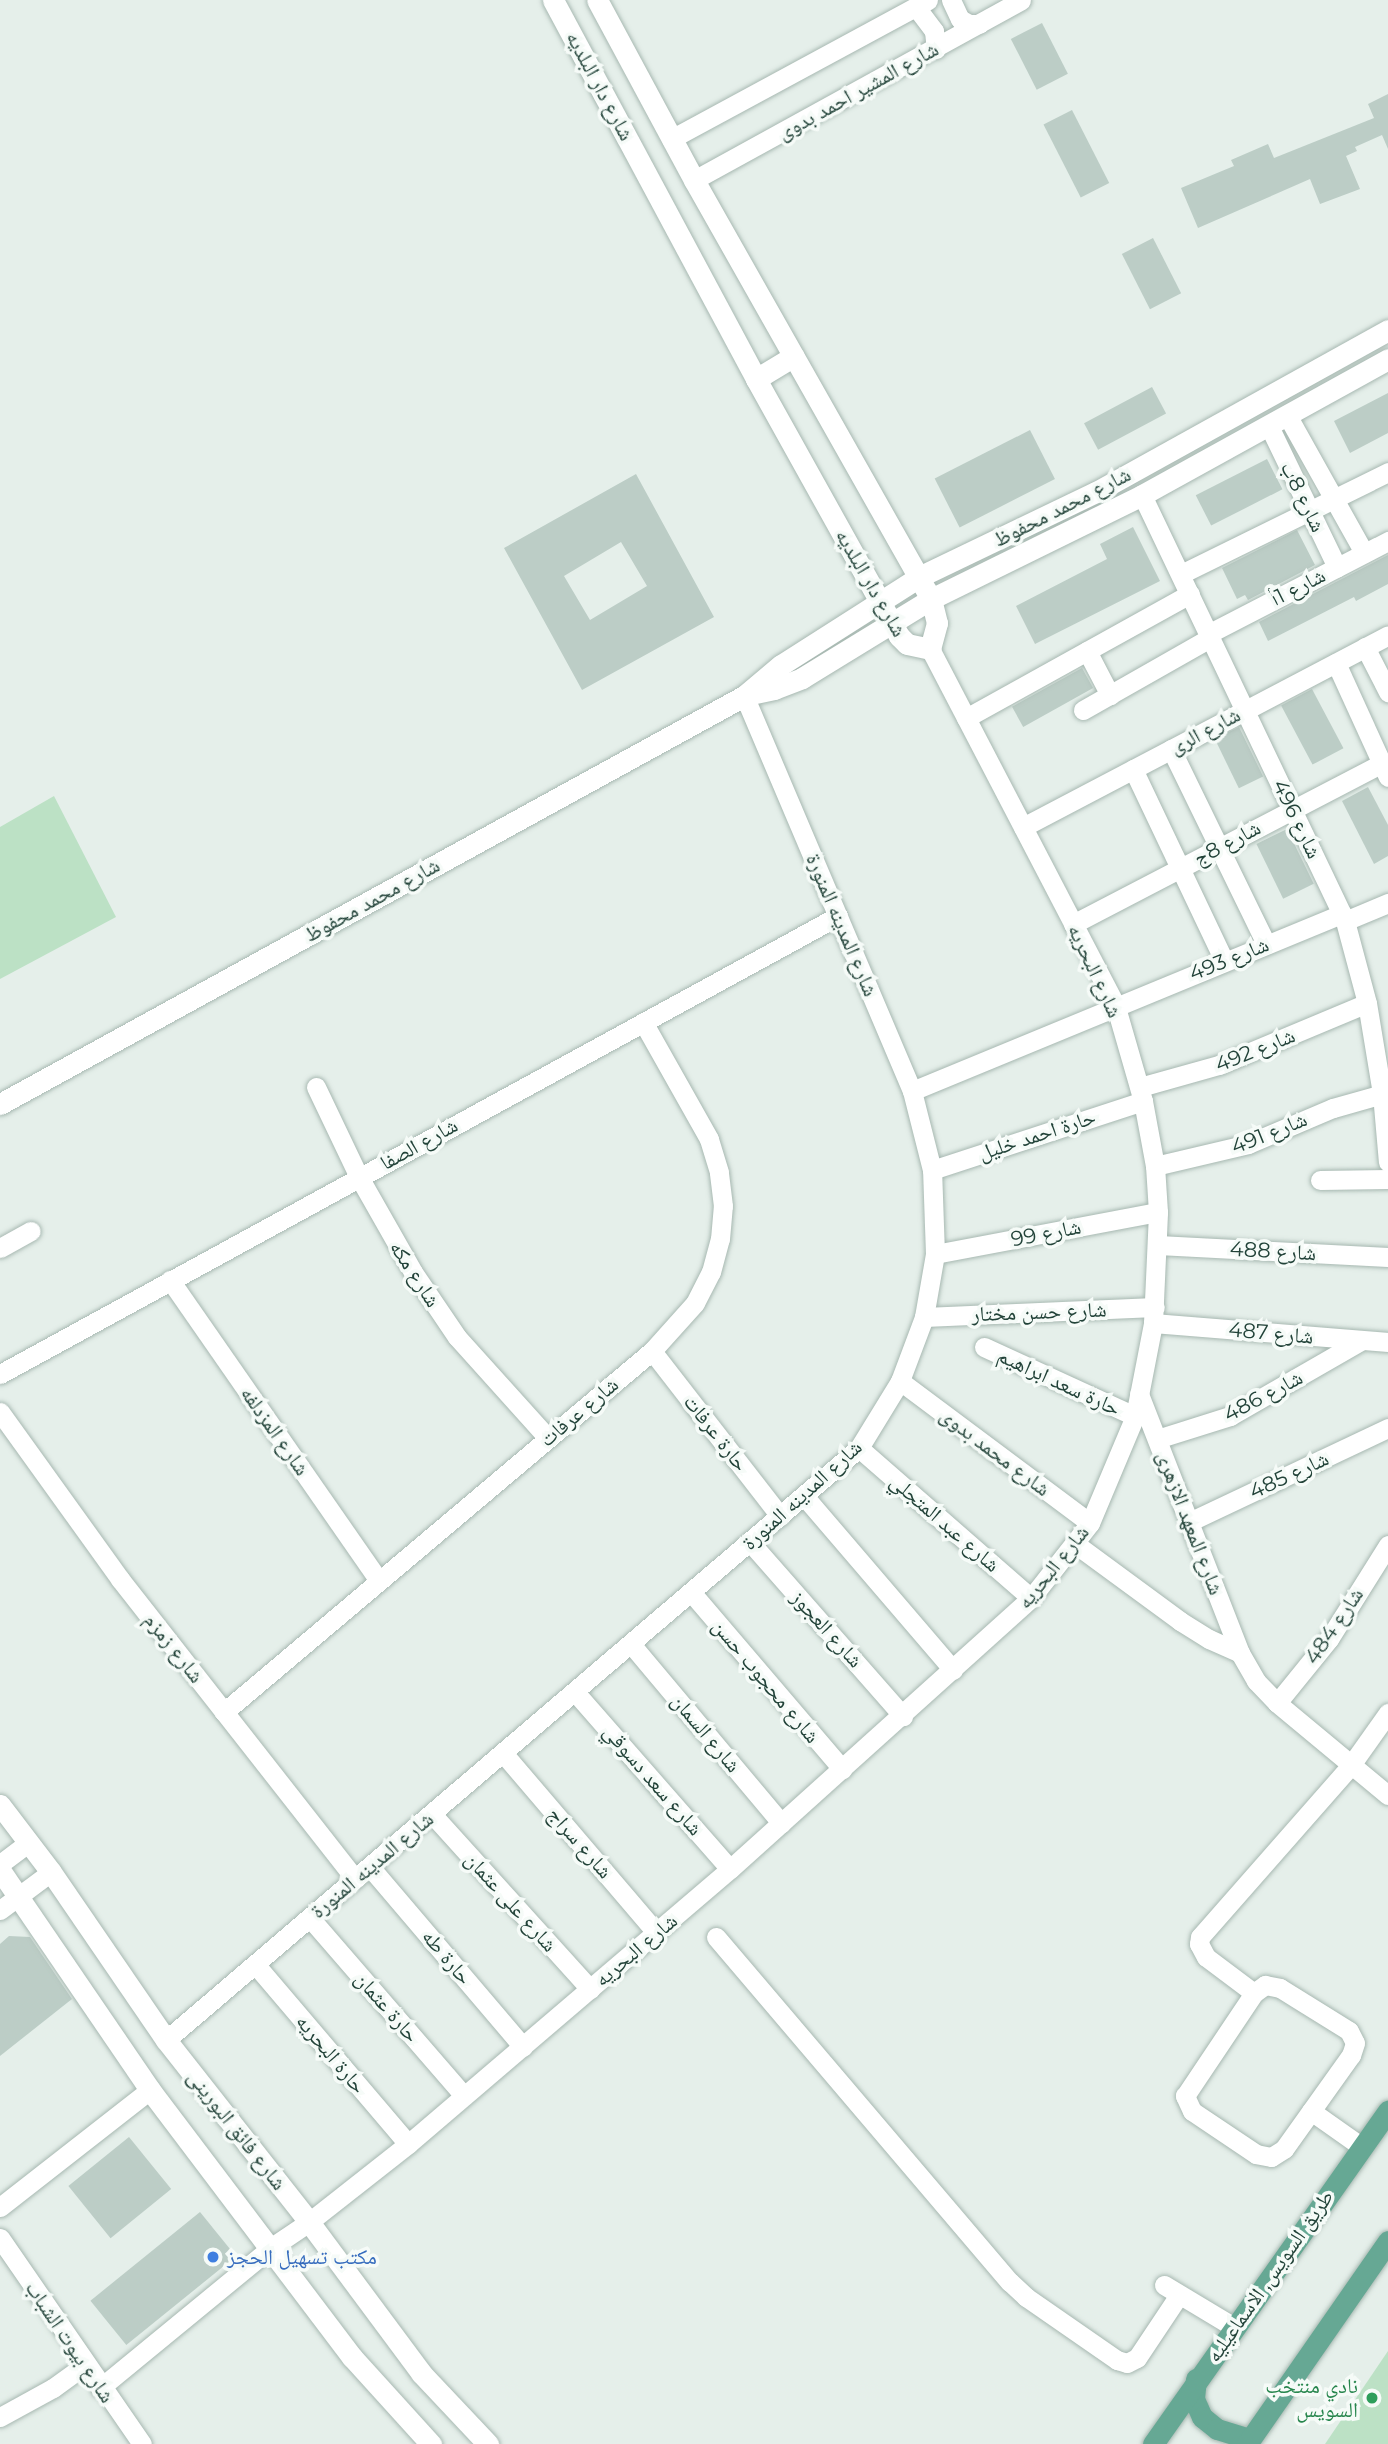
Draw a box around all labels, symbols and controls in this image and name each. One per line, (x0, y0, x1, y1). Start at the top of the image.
street label: شارع دار البلديه (561, 27, 639, 145)
street label: شارع المشير احمد بدوى (773, 36, 943, 146)
street label: شارع 8ب (1275, 458, 1331, 536)
street label: شارع محمد محفوظ (989, 462, 1135, 552)
street label: شارع دار البلديه (830, 525, 912, 641)
street label: شارع 1أ (1266, 563, 1330, 611)
street label: شارع الرى (1165, 702, 1245, 760)
street label: شارع 496 (1267, 775, 1327, 863)
street label: شارع 8ج (1189, 815, 1265, 871)
street label: شارع المدينه المنورة (801, 850, 883, 1000)
street label: شارع محمد محفوظ (300, 852, 444, 948)
street label: شارع البحريه (1062, 920, 1128, 1022)
street label: شارع 493 (1186, 932, 1272, 986)
street label: شارع 492 (1211, 1023, 1299, 1077)
street label: حارة احمد خليل (975, 1104, 1099, 1166)
street label: شارع 491 (1227, 1106, 1311, 1160)
street label: شارع الصفا (376, 1112, 462, 1176)
street label: شارع 99 (1009, 1214, 1083, 1252)
street label: شارع مكه (384, 1236, 446, 1312)
street label: شارع 488 (1229, 1236, 1317, 1266)
street label: شارع حسن مختار (971, 1297, 1107, 1327)
street label: شارع 487 (1227, 1317, 1315, 1349)
street label: حارة سعد ابراهيم (994, 1343, 1124, 1421)
street label: شارع 486 (1219, 1365, 1307, 1427)
street label: شارع عرفات (535, 1372, 623, 1452)
street label: شارع المزدلفه (235, 1382, 315, 1480)
street label: حارة عرفات (678, 1390, 754, 1476)
street label: شارع محمد بدوى (935, 1402, 1055, 1502)
street label: شارع المدينه المنورة (737, 1435, 867, 1555)
street label: شارع 485 (1245, 1446, 1333, 1504)
street label: شارع المعهد الازهرى (1151, 1448, 1229, 1598)
street label: شارع عبد المتجلي (885, 1469, 1005, 1577)
street label: شارع البحريه (1012, 1520, 1094, 1614)
street label: شارع 484 (1299, 1583, 1369, 1669)
street label: شارع العجوز (786, 1585, 868, 1673)
street label: شارع زمزم (139, 1608, 209, 1688)
street label: شارع محجوب حسن (707, 1614, 825, 1748)
street label: شارع السمان (666, 1688, 746, 1778)
street label: شارع سعد دسوقي (598, 1719, 708, 1841)
street label: شارع سراج (542, 1802, 618, 1884)
street label: شارع المدينه المنورة (305, 1806, 439, 1924)
street label: شارع على عثمان (460, 1847, 562, 1957)
street label: شارع البحريه (590, 1908, 682, 1992)
street label: حارة طه (417, 1924, 477, 1990)
street label: حارة عثمان (350, 1967, 424, 2047)
street label: حارة البحريه (291, 2009, 371, 2099)
street label: شارع فائق البورينى (182, 2065, 292, 2195)
street label: طريق السويس, الاسماعيليه (1201, 2185, 1339, 2367)
place label: مكتب تسهيل الحجز (227, 2244, 377, 2270)
marker: مكتب تسهيل الحجز (205, 2249, 221, 2265)
street label: شارع بيوت الشباب (20, 2276, 120, 2408)
place label: نادي منتخب السويس (1265, 2373, 1358, 2423)
marker: نادي منتخب السويس (1364, 2390, 1380, 2406)

